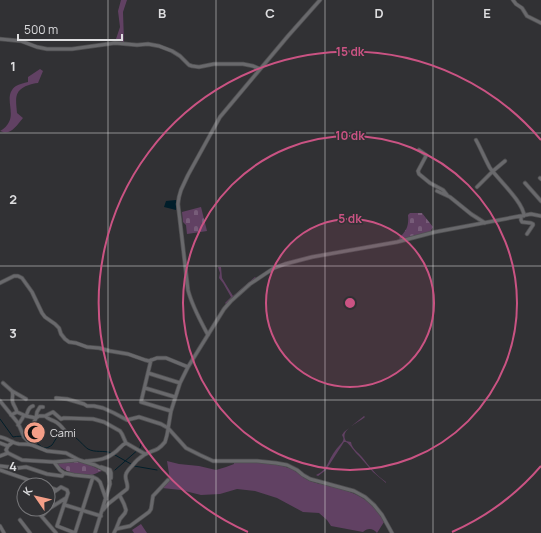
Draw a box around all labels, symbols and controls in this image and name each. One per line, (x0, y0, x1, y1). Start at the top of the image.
text: B (158, 4, 166, 22)
text: C (265, 4, 275, 22)
text: D (374, 4, 384, 22)
text: E (483, 4, 491, 22)
scale bar (18, 16, 122, 42)
text: 500 m (24, 21, 58, 38)
text: 15 dk (336, 43, 365, 60)
text: 1 (10, 57, 16, 75)
text: 10 dk (335, 127, 365, 144)
text: 2 (9, 190, 17, 208)
text: 5 dk (338, 210, 362, 227)
centre of rings (343, 296, 357, 310)
text: 3 (9, 324, 17, 342)
mosque icon: Cami (21, 420, 47, 446)
place label: Cami (50, 425, 76, 440)
text: 4 (9, 457, 17, 475)
north arrow (16, 477, 56, 517)
text: K (19, 483, 36, 498)

